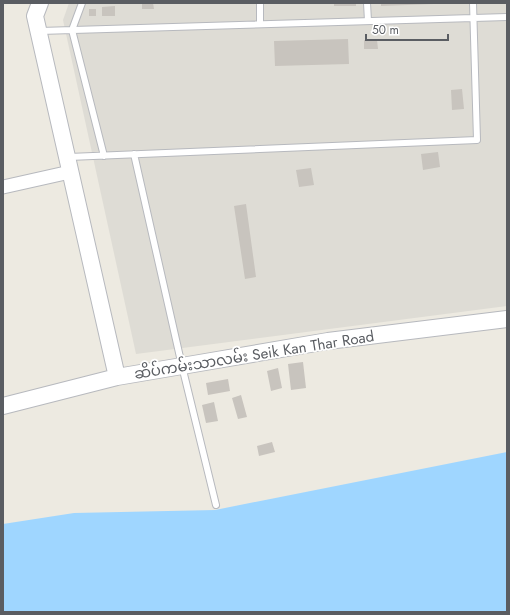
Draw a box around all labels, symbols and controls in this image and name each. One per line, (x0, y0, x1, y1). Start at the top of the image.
scale bar (366, 16, 448, 42)
text: 50 m (372, 21, 399, 39)
street label: ဆိပ်ကမ်းသာလမ်း Seik Kan Thar Road (132, 325, 376, 385)

